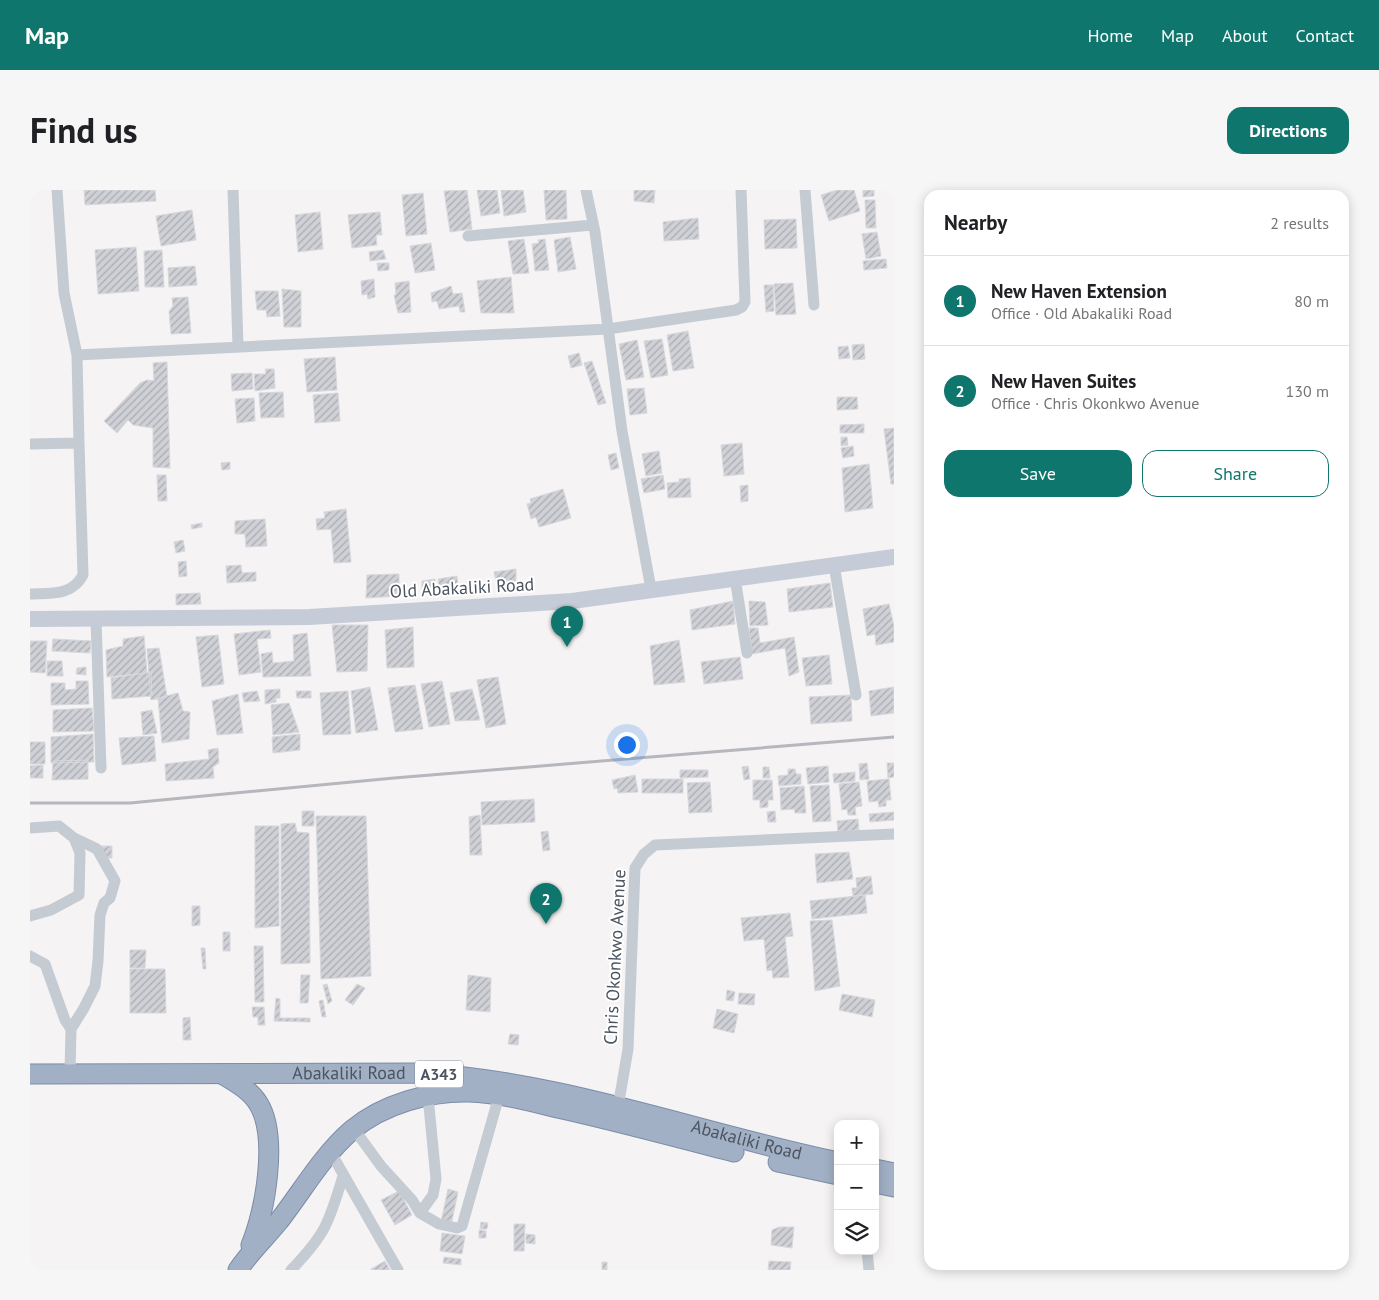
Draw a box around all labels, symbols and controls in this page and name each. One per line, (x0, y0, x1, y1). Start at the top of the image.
text: Map (25, 20, 69, 51)
text: Home (1087, 24, 1133, 47)
text: Map (1161, 24, 1194, 47)
text: About (1222, 24, 1268, 47)
text: Contact (1296, 24, 1354, 47)
text: Find us (30, 107, 138, 153)
button: Directions (1227, 107, 1349, 154)
text: Nearby (944, 209, 1007, 236)
text: 2 results (1270, 213, 1329, 233)
text: New Haven Extension (991, 279, 1167, 303)
text: 1 (955, 291, 965, 311)
text: 80 m (1294, 291, 1329, 311)
text: Office · Old Abakaliki Road (991, 303, 1172, 323)
text: New Haven Suites (991, 369, 1136, 393)
text: 2 (955, 381, 965, 401)
text: 130 m (1286, 381, 1329, 401)
text: Office · Chris Okonkwo Avenue (991, 393, 1199, 413)
button: Save (944, 450, 1132, 497)
button: Share (1142, 450, 1329, 497)
street label: Old Abakaliki Road (389, 572, 535, 603)
pin: 1 (551, 606, 583, 647)
your location (614, 732, 640, 758)
street label: Chris Okonkwo Avenue (598, 869, 631, 1045)
pin: 2 (530, 883, 562, 924)
street label: Abakaliki Road (292, 1061, 406, 1084)
road number: A343 (415, 1061, 463, 1088)
street label: Abakaliki Road (689, 1114, 804, 1165)
map controls (834, 1120, 879, 1255)
button: + (834, 1120, 879, 1165)
button: − (834, 1165, 879, 1210)
button: layers (834, 1210, 879, 1255)

